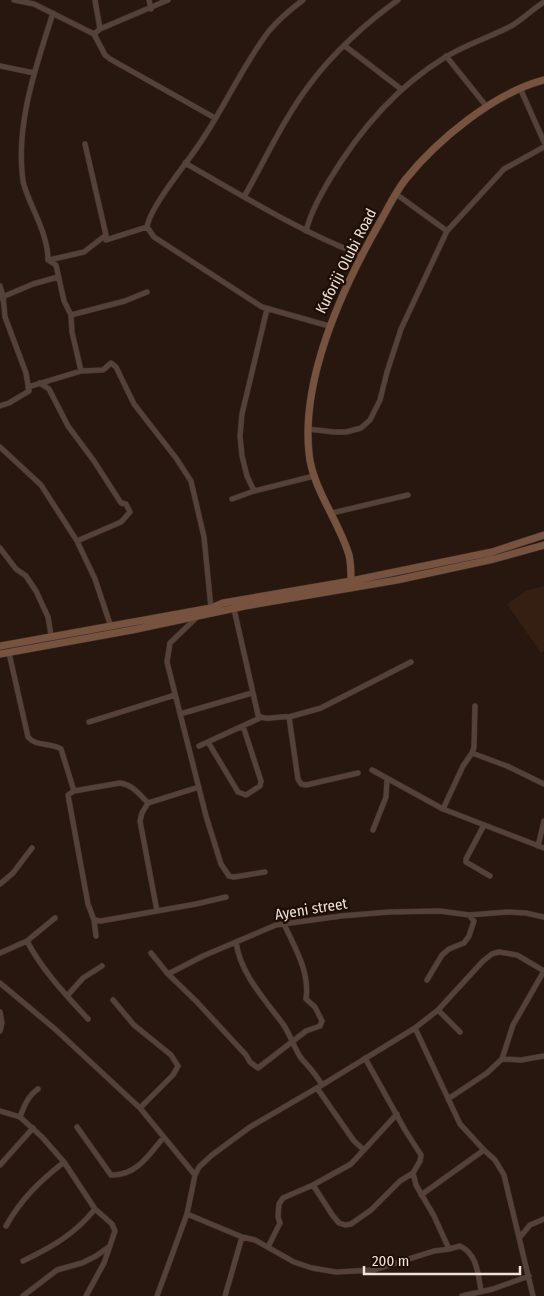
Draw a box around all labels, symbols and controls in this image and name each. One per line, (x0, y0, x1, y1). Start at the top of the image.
street label: Kuforiji Olubi Road (312, 205, 380, 317)
street label: Ayeni street (274, 894, 349, 924)
scale bar (364, 1244, 520, 1276)
text: 200 m (372, 1252, 409, 1270)

